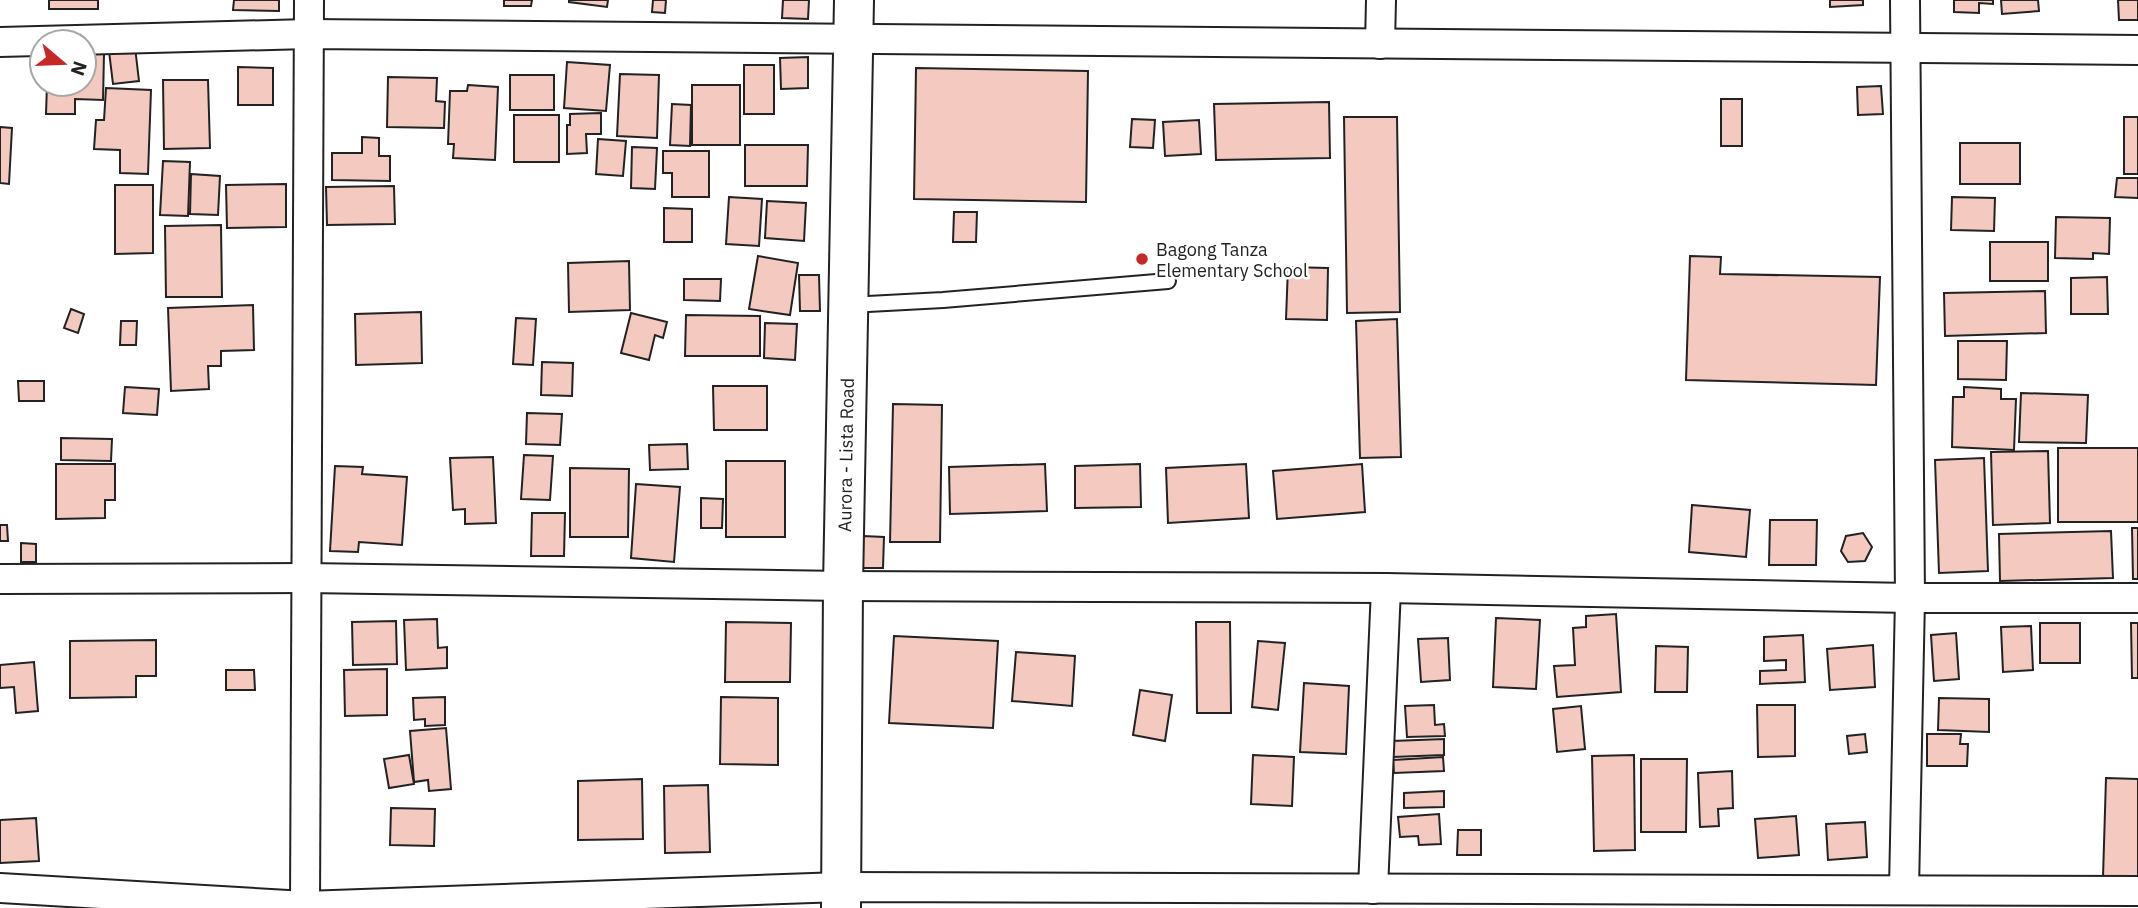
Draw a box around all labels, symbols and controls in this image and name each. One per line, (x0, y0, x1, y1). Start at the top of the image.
north arrow (28, 28, 98, 98)
text: N (65, 58, 93, 79)
place label: Bagong Tanza Elementary School (1156, 238, 1308, 282)
marker: Bagong Tanza Elementary School (1134, 251, 1150, 267)
street label: Aurora - Lista Road (833, 378, 858, 532)

